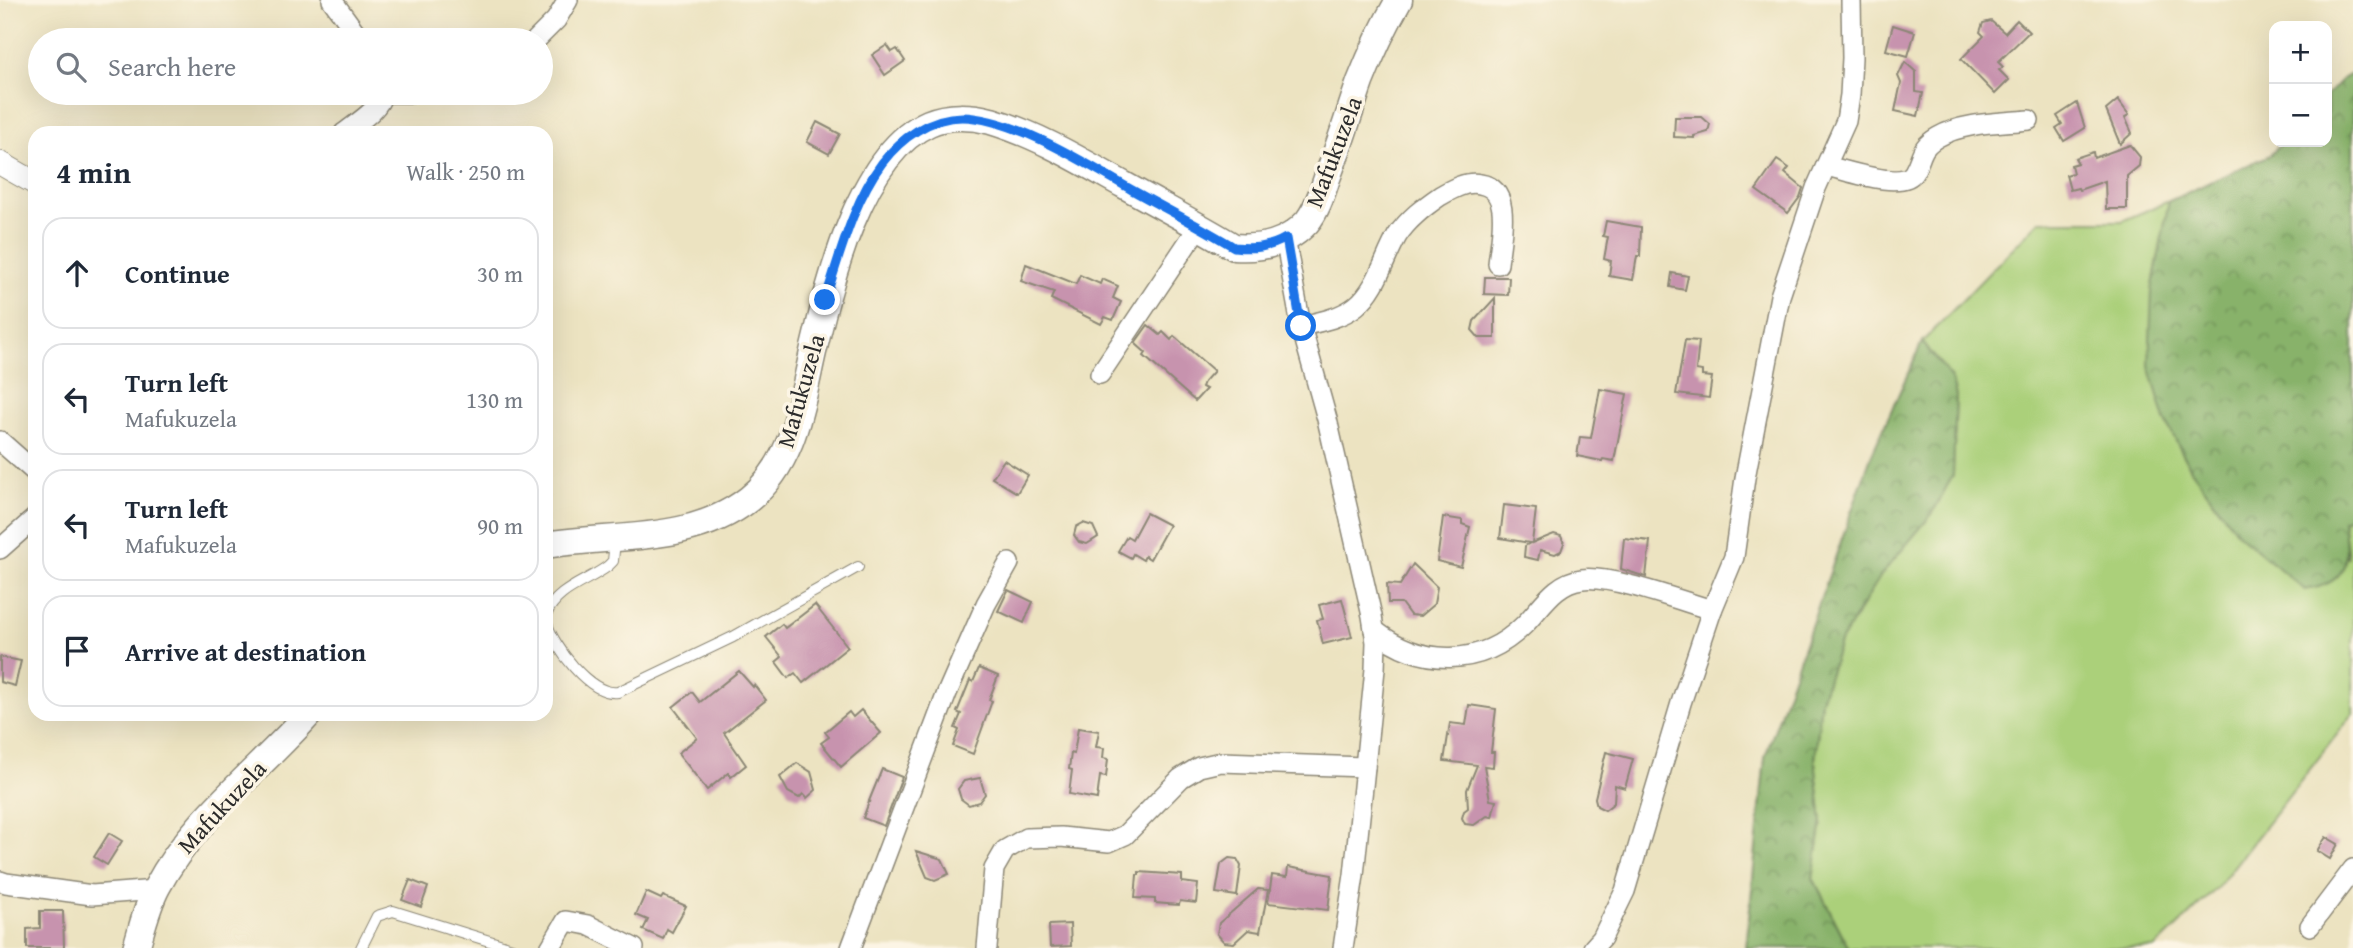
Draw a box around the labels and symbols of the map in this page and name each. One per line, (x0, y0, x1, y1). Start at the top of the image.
street label: Mafukuzela (1296, 90, 1371, 213)
route end (809, 284, 840, 315)
route start (1285, 310, 1316, 341)
street label: Mafukuzela (768, 329, 834, 452)
street label: Mafukuzela (169, 752, 275, 861)

